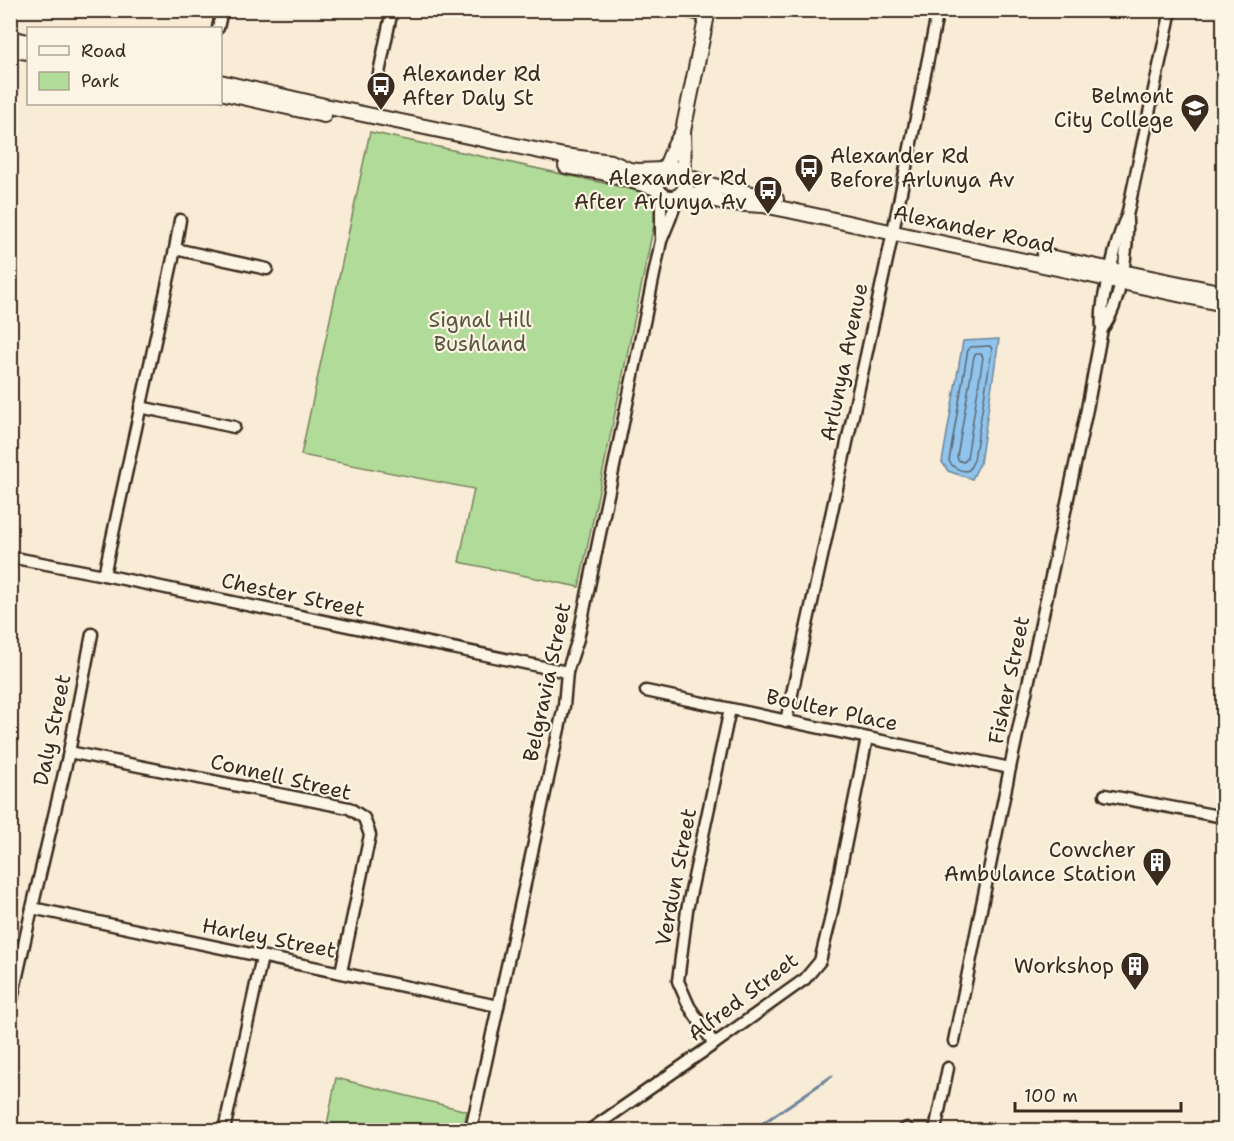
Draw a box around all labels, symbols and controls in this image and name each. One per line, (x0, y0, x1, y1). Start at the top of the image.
legend (27, 27, 222, 105)
text: Road (81, 39, 126, 63)
place label: Alexander Rd After Daly St (402, 60, 541, 112)
text: Park (81, 69, 120, 93)
bus stop icon: Alexander Rd After Daly St (365, 70, 397, 112)
place label: Belmont City College (1054, 82, 1174, 134)
school or university icon: Belmont City College (1179, 92, 1211, 134)
place label: Alexander Rd Before Arlunya Av (830, 142, 1015, 194)
bus stop icon: Alexander Rd Before Arlunya Av (793, 152, 825, 194)
place label: Alexander Rd After Arlunya Av (574, 164, 747, 216)
bus stop icon: Alexander Rd After Arlunya Av (752, 174, 784, 216)
street label: Alexander Road (891, 198, 1057, 260)
street label: Arlunya Avenue (814, 280, 874, 444)
park label: Signal Hill Bushland (429, 306, 532, 358)
street label: Chester Street (219, 566, 367, 624)
street label: Belgravia Street (516, 600, 578, 764)
street label: Fisher Street (982, 613, 1036, 747)
street label: Daly Street (27, 672, 77, 788)
street label: Boulter Place (764, 682, 900, 738)
street label: Connell Street (208, 747, 354, 807)
street label: Verdun Street (649, 806, 703, 948)
place label: Cowcher Ambulance Station (944, 836, 1136, 888)
building icon: Cowcher Ambulance Station (1141, 846, 1173, 888)
street label: Harley Street (200, 911, 338, 965)
street label: Alfred Street (682, 946, 804, 1048)
building icon: Workshop (1119, 950, 1151, 992)
place label: Workshop (1014, 952, 1114, 980)
scale bar (1015, 1075, 1182, 1113)
text: 100 m (1024, 1084, 1078, 1108)

